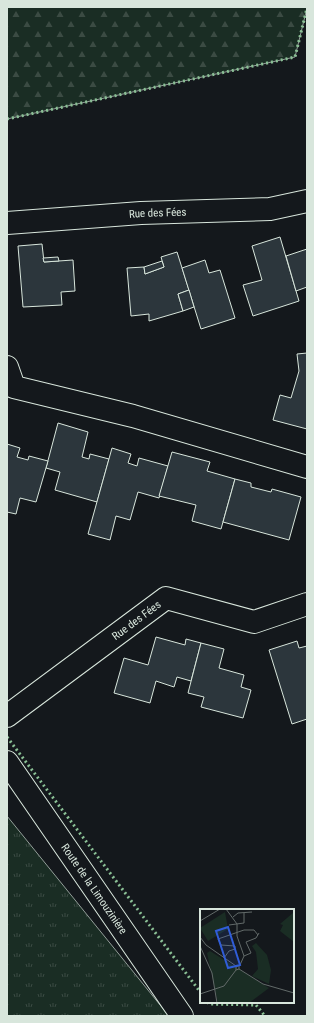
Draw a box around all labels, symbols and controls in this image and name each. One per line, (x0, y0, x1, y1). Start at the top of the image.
street label: Rue des Fées (128, 206, 187, 221)
street label: Rue des Fées (110, 598, 164, 643)
street label: Route de la Limouzinière (58, 841, 130, 937)
inset map (200, 909, 294, 1003)

